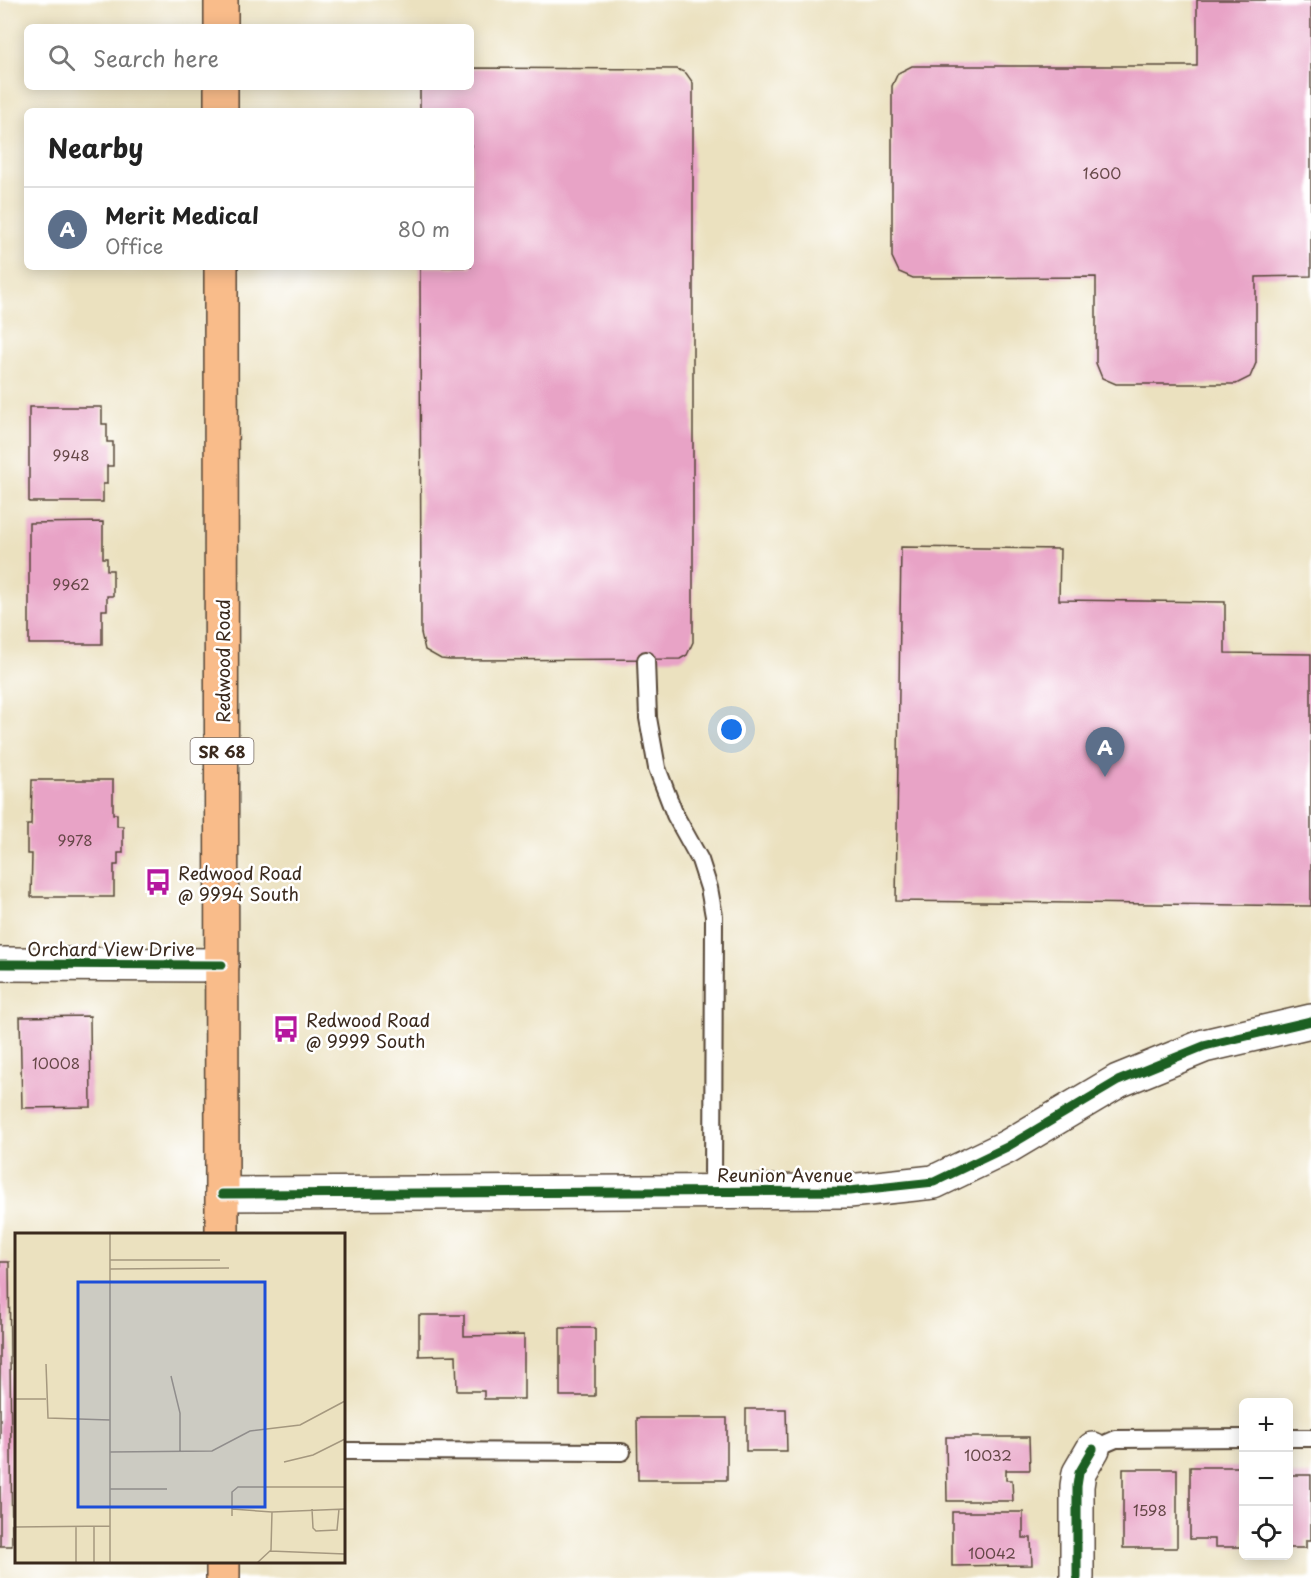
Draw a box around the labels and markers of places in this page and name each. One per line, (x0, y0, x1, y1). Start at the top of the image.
pin: A (1086, 728, 1124, 777)
place label: Redwood Road @ 9994 South (178, 859, 302, 907)
bus stop icon: Redwood Road @ 9994 South (143, 867, 173, 897)
place label: Redwood Road @ 9999 South (306, 1006, 430, 1054)
bus stop icon: Redwood Road @ 9999 South (271, 1014, 301, 1044)

